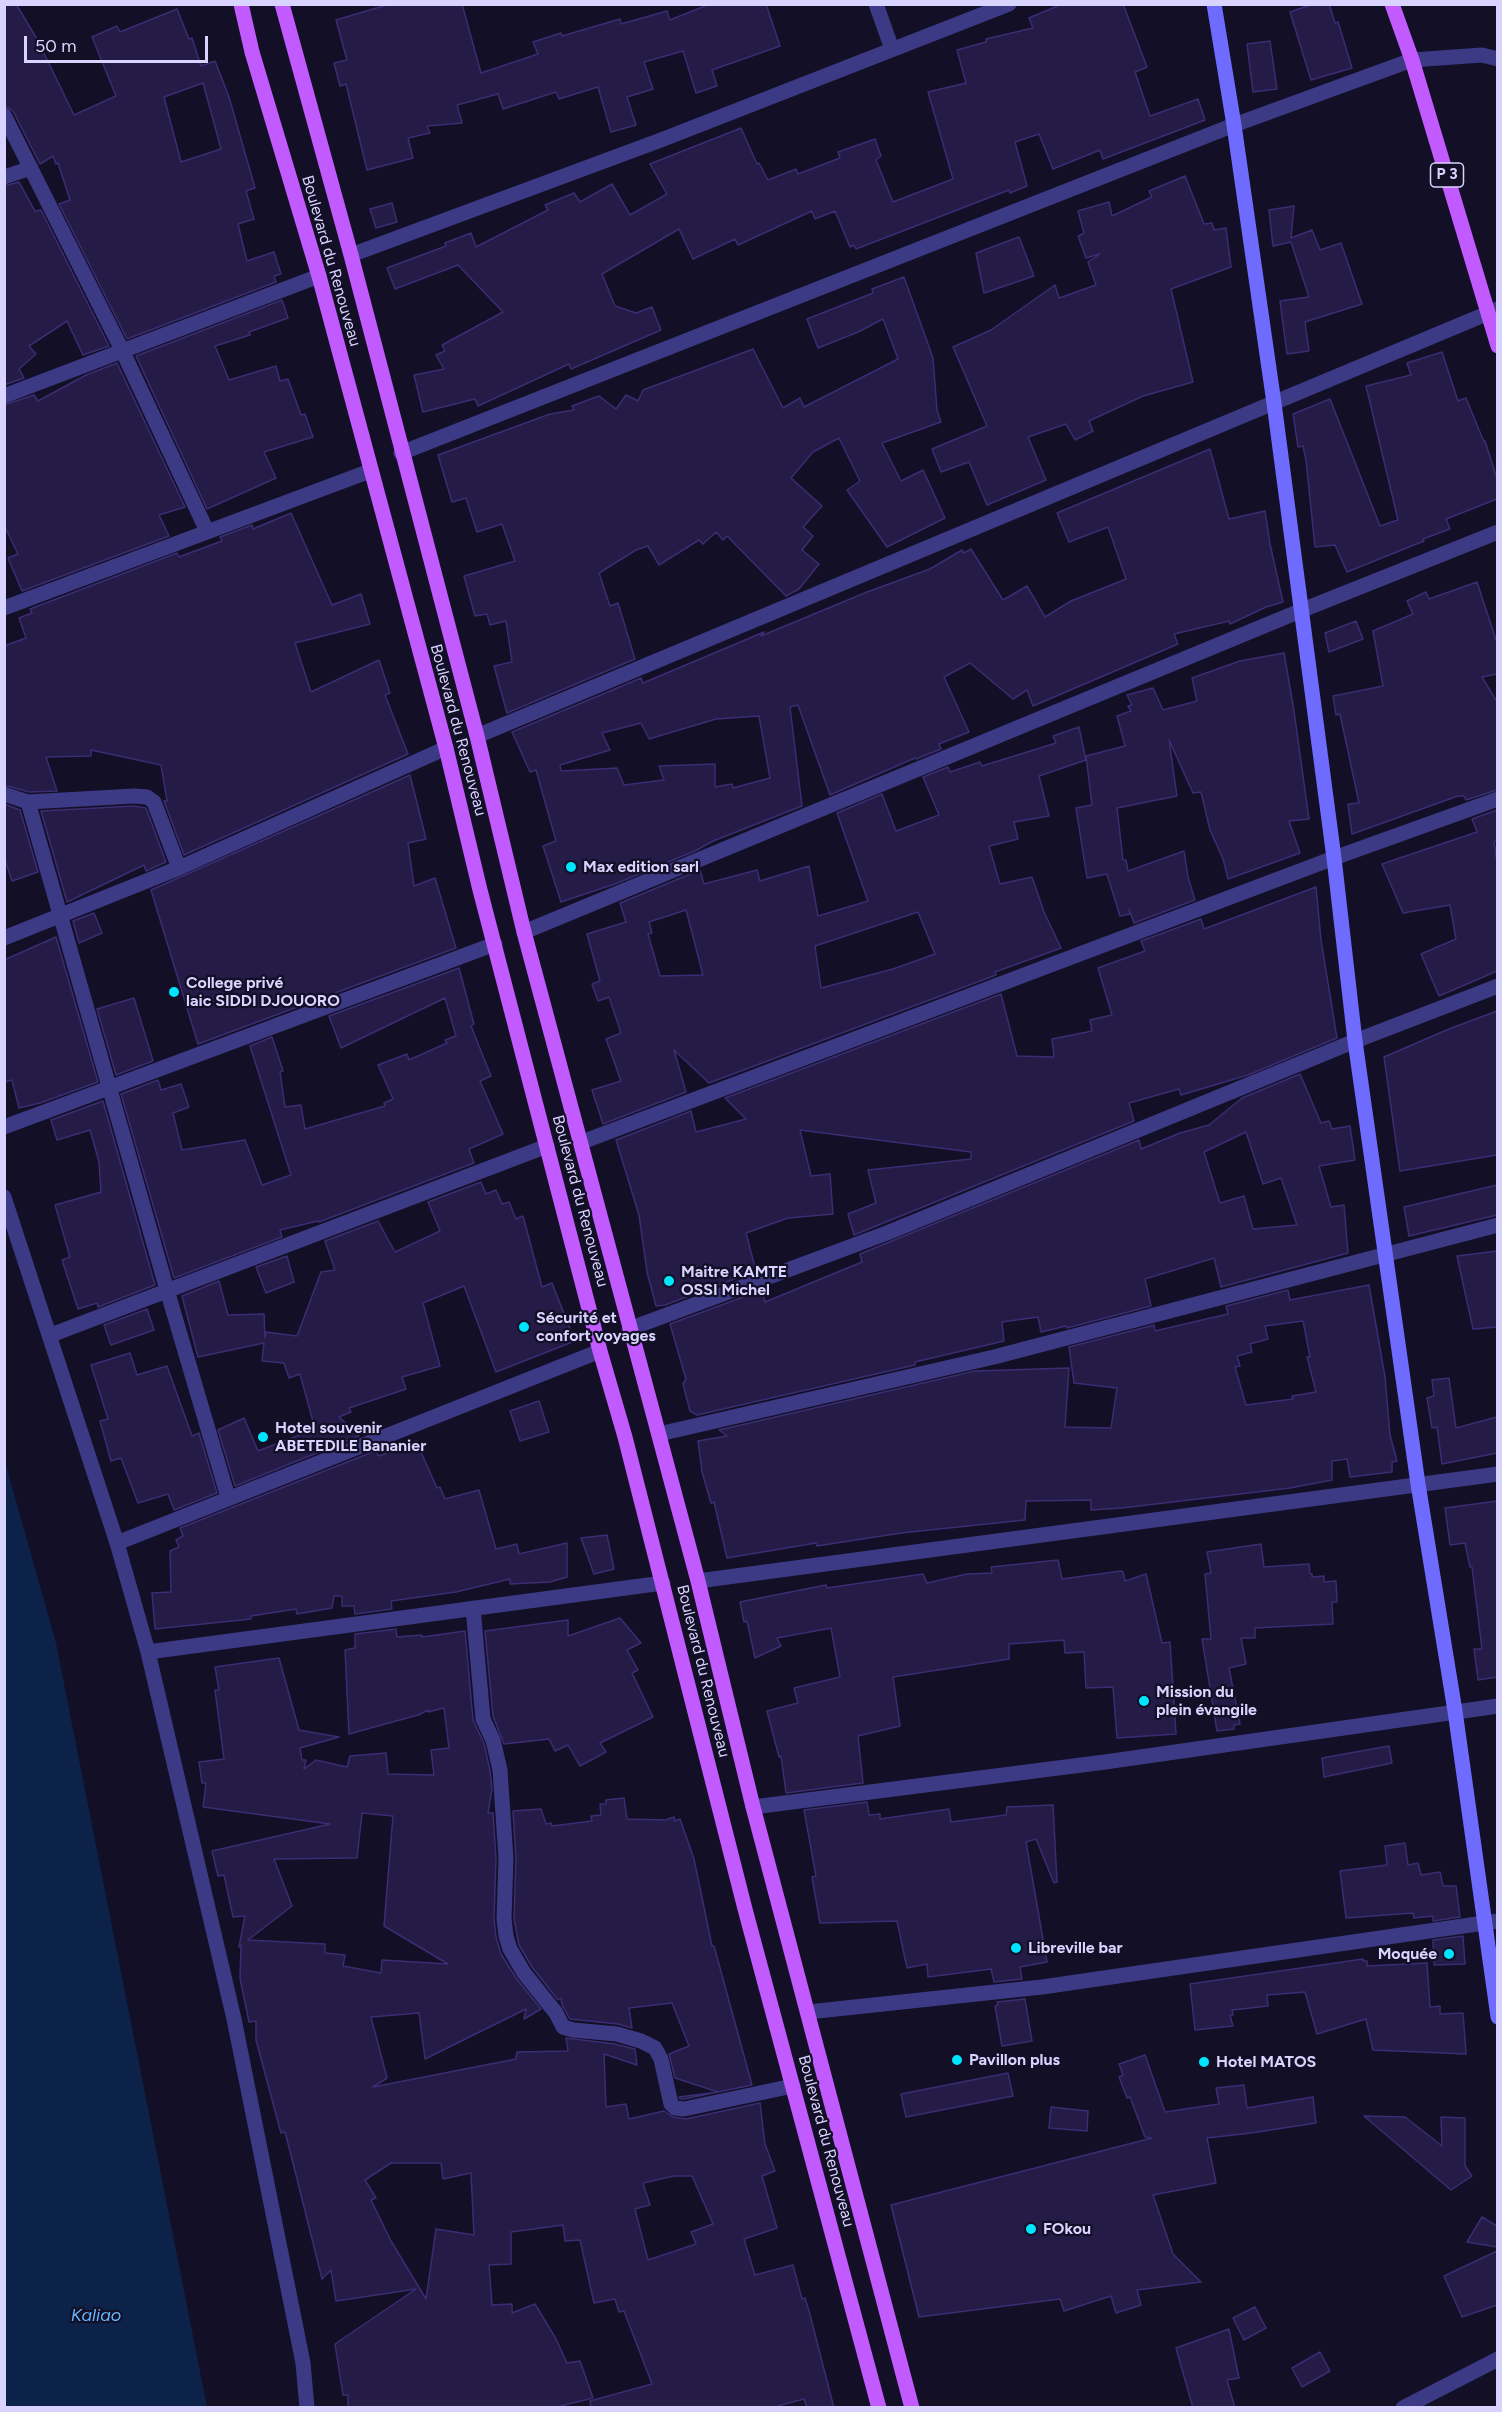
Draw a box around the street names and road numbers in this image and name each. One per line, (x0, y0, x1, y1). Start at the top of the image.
road number: P 3 (1430, 163, 1464, 187)
street label: Boulevard du Renouveau (297, 173, 365, 349)
street label: Boulevard du Renouveau (426, 642, 490, 818)
street label: Boulevard du Renouveau (548, 1113, 612, 1289)
street label: Boulevard du Renouveau (672, 1583, 734, 1759)
street label: Boulevard du Renouveau (794, 2053, 858, 2229)

